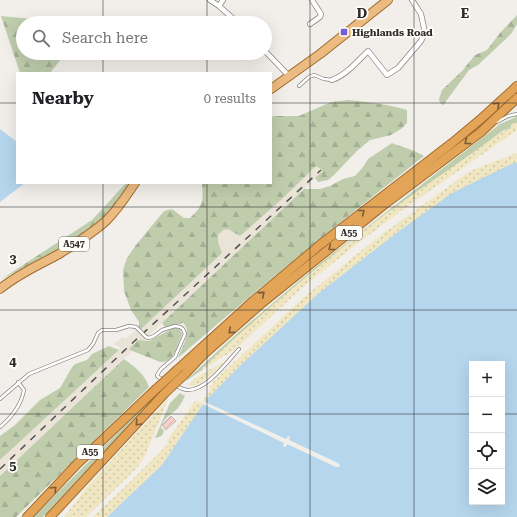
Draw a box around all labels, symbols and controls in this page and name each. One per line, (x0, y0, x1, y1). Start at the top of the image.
text: D (357, 6, 367, 21)
text: E (461, 6, 469, 21)
search box (16, 16, 272, 60)
icon: search (30, 27, 52, 49)
marker: Highlands Road (339, 27, 349, 37)
place label: Highlands Road (352, 27, 433, 38)
text: Search here (62, 29, 148, 47)
text: Nearby (32, 88, 94, 108)
text: 0 results (204, 91, 256, 106)
one-way arrow (492, 102, 499, 109)
one-way arrow (464, 138, 471, 145)
one-way arrow (358, 210, 365, 217)
road number: A55 (336, 226, 362, 240)
road number: A547 (59, 237, 89, 251)
one-way arrow (328, 243, 335, 250)
text: 3 (9, 251, 17, 266)
one-way arrow (257, 292, 264, 299)
one-way arrow (228, 326, 236, 334)
text: 4 (9, 354, 17, 369)
map controls (469, 361, 505, 505)
button: + (469, 361, 505, 397)
button: − (469, 397, 505, 433)
one-way arrow (135, 418, 142, 426)
button: locate (469, 433, 505, 469)
road number: A55 (77, 445, 103, 459)
text: 5 (9, 458, 17, 473)
button: layers (469, 469, 505, 505)
one-way arrow (49, 486, 56, 494)

